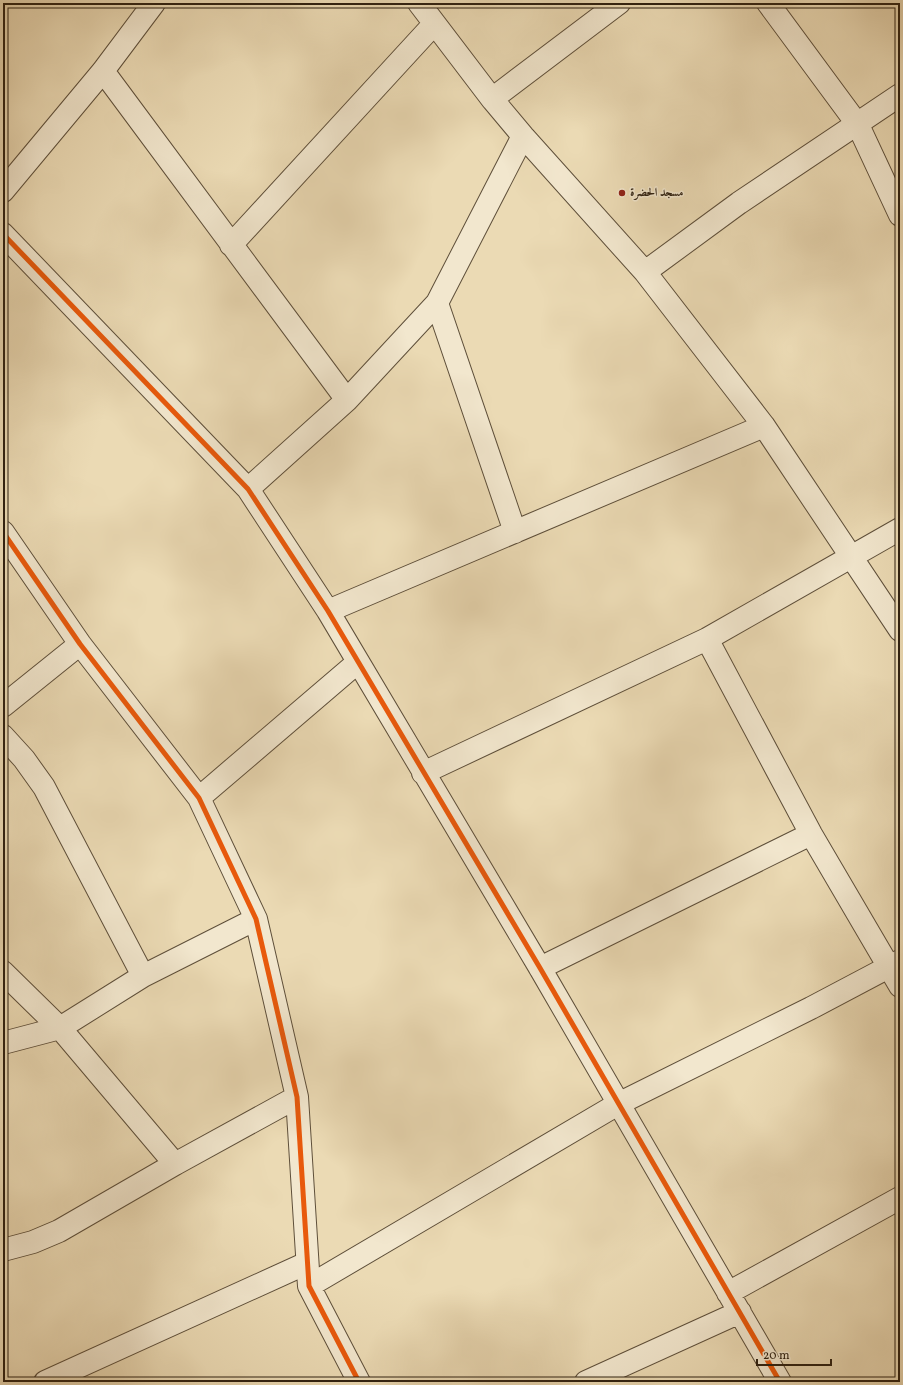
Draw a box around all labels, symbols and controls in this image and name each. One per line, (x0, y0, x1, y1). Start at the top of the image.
place label: مسجد الحضرة (630, 185, 684, 201)
marker: مسجد الحضرة (617, 188, 627, 198)
scale bar (757, 1341, 831, 1367)
text: 20 m (763, 1348, 790, 1364)

